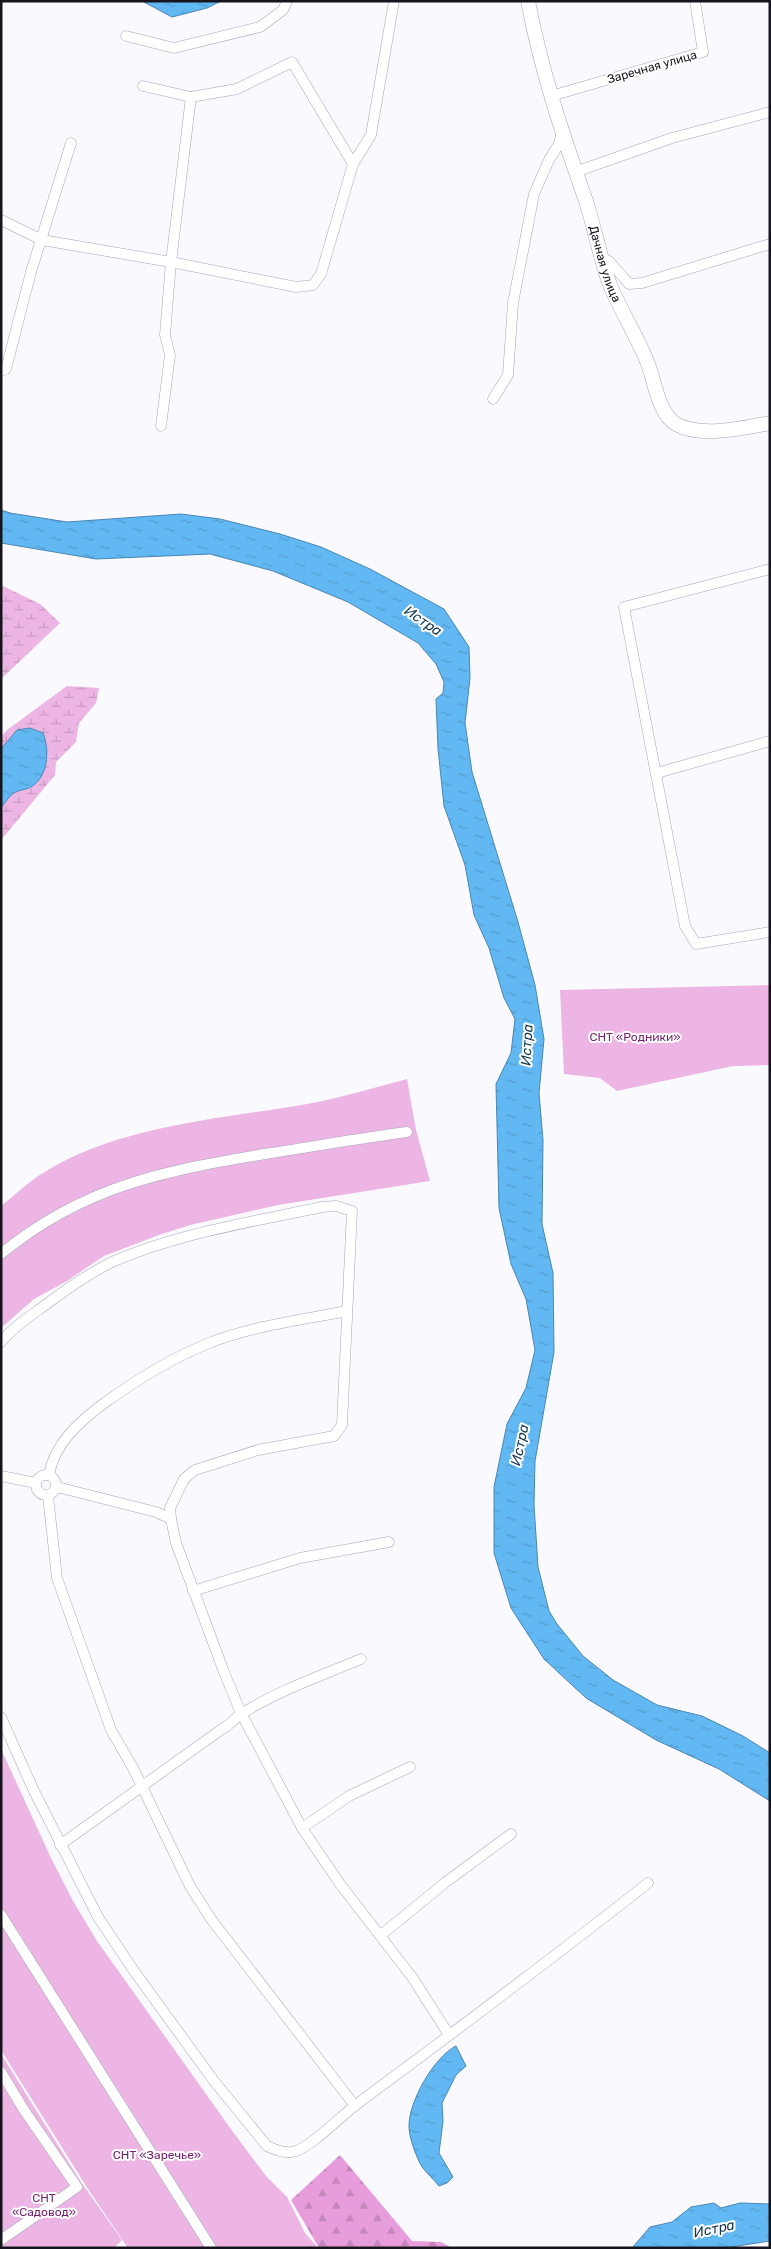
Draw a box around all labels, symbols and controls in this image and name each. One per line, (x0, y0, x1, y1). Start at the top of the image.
street label: Заречная улица (606, 48, 698, 86)
street label: Дачная улица (586, 224, 624, 304)
water label: Истра (401, 602, 445, 640)
water label: Истра (517, 1024, 537, 1066)
park label: СНТ «Родники» (589, 1030, 681, 1044)
water label: Истра (507, 1423, 533, 1467)
park label: СНТ «Заречье» (113, 2148, 201, 2162)
park label: СНТ «Садовод» (12, 2191, 76, 2219)
water label: Истра (692, 2216, 736, 2242)

